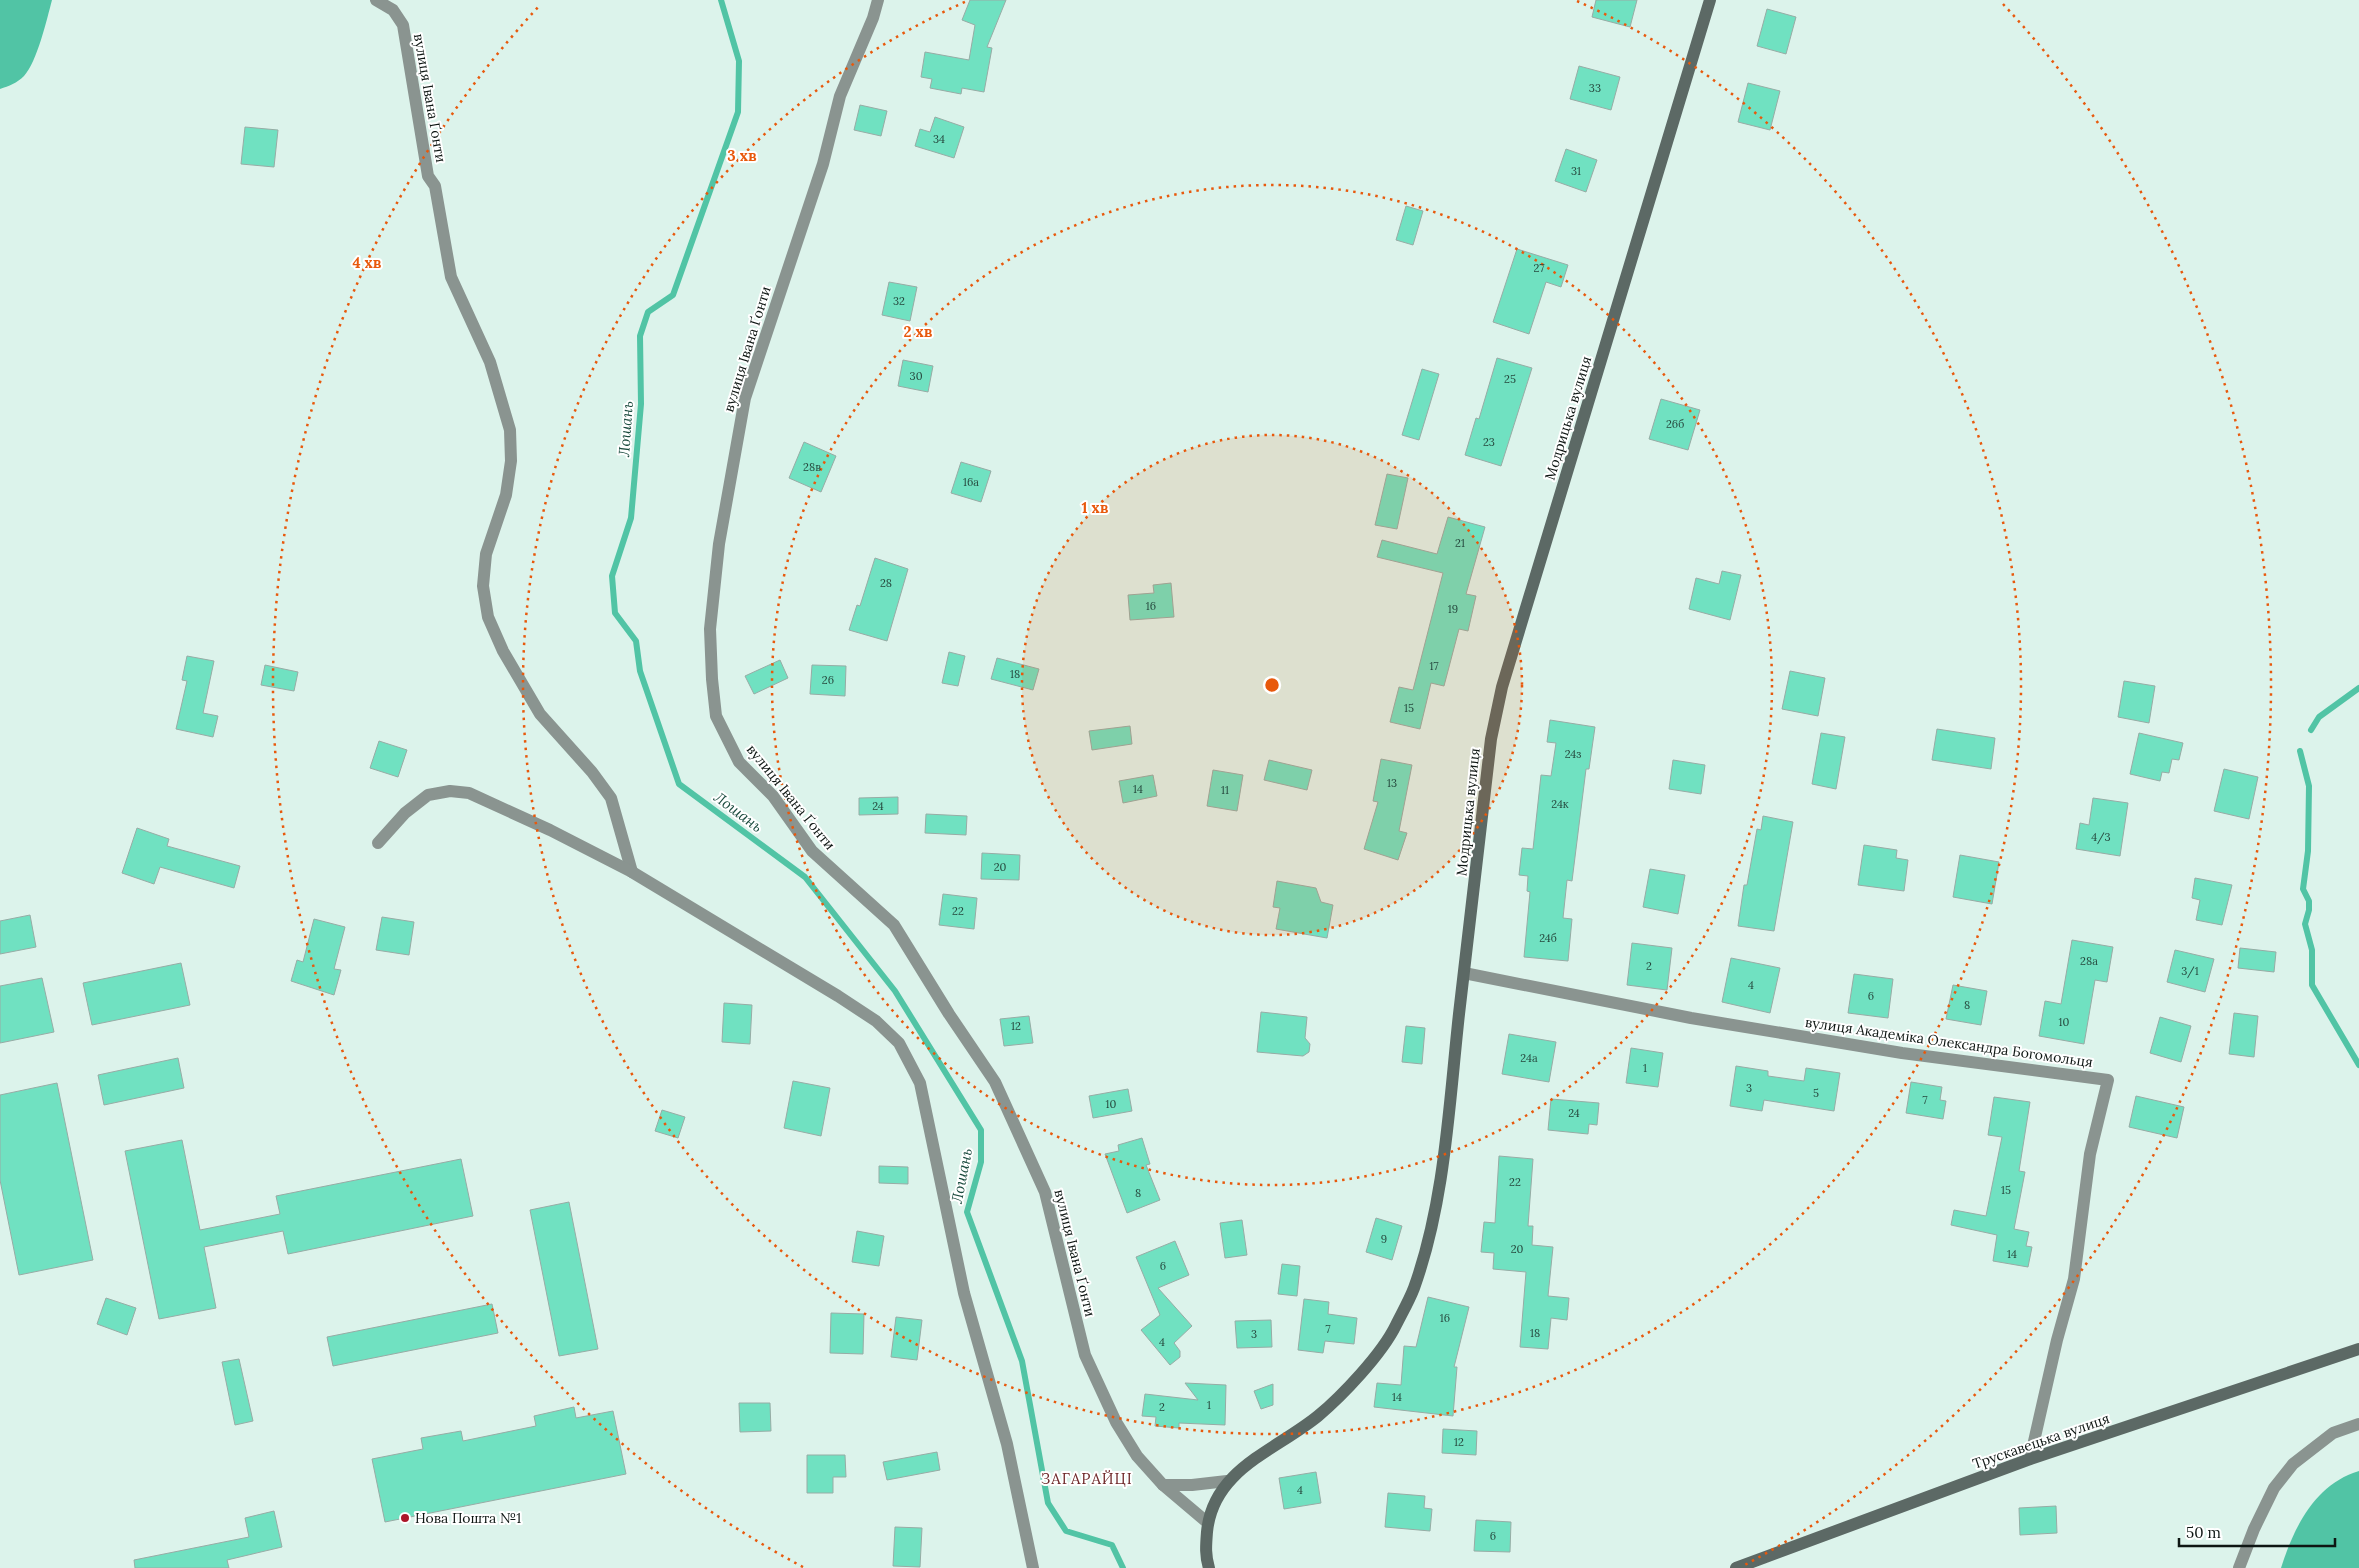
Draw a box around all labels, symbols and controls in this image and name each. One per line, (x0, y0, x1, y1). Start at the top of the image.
street label: вулиця Івана Ґонти (410, 32, 450, 164)
house number: 33 (1589, 81, 1601, 95)
house number: 34 (933, 132, 945, 146)
text: 3 хв (727, 146, 757, 165)
house number: 31 (1571, 164, 1581, 178)
text: 4 хв (352, 253, 382, 272)
house number: 27 (1534, 261, 1544, 275)
street label: вулиця Івана Ґонти (719, 284, 775, 414)
house number: 32 (893, 294, 905, 308)
text: 2 хв (904, 322, 933, 341)
street label: Модрицька вулиця (1541, 354, 1595, 482)
house number: 30 (910, 369, 923, 383)
house number: 25 (1504, 372, 1516, 386)
water label: Лошань (614, 400, 637, 457)
house number: 26б (1666, 417, 1684, 431)
house number: 23 (1483, 435, 1495, 449)
house number: 28в (803, 460, 821, 474)
house number: 16а (963, 475, 979, 489)
text: 1 хв (1082, 498, 1109, 517)
house number: 21 (1455, 536, 1465, 550)
house number: 28 (880, 576, 892, 590)
house number: 16 (1146, 599, 1156, 613)
house number: 19 (1448, 602, 1458, 616)
house number: 17 (1429, 659, 1439, 673)
house number: 18 (1010, 667, 1020, 681)
house number: 26 (822, 673, 834, 687)
centre of rings (1263, 676, 1281, 694)
house number: 15 (1404, 701, 1414, 715)
street label: вулиця Івана Ґонти (743, 741, 839, 854)
street label: Модрицька вулиця (1452, 747, 1484, 877)
house number: 24з (1565, 747, 1581, 761)
house number: 13 (1387, 776, 1397, 790)
house number: 14 (1133, 782, 1143, 796)
house number: 11 (1221, 783, 1229, 797)
water label: Лошань (710, 787, 766, 836)
house number: 24к (1551, 797, 1569, 811)
house number: 24 (872, 799, 884, 813)
house number: 4/3 (2091, 830, 2111, 845)
house number: 20 (994, 860, 1007, 874)
house number: 22 (952, 904, 964, 918)
house number: 24б (1539, 931, 1557, 945)
house number: 28а (2080, 954, 2098, 968)
house number: 2 (1646, 959, 1652, 973)
house number: 3/1 (2181, 964, 2199, 979)
house number: 4 (1748, 978, 1754, 992)
house number: 6 (1868, 989, 1874, 1003)
house number: 8 (1964, 998, 1970, 1012)
street label: вулиця Академіка Олександра Богомольця (1804, 1013, 2094, 1071)
house number: 10 (2059, 1015, 2070, 1029)
house number: 12 (1011, 1019, 1021, 1033)
house number: 24а (1520, 1051, 1538, 1065)
house number: 1 (1643, 1061, 1647, 1075)
house number: 3 (1746, 1081, 1752, 1095)
house number: 5 (1813, 1086, 1819, 1100)
house number: 7 (1922, 1093, 1928, 1107)
house number: 10 (1106, 1097, 1117, 1111)
house number: 24 (1568, 1106, 1580, 1120)
water label: Лошань (947, 1147, 976, 1205)
house number: 22 (1509, 1175, 1521, 1189)
house number: 15 (2001, 1183, 2011, 1197)
house number: 8 (1135, 1186, 1141, 1200)
street label: вулиця Івана Ґонти (1050, 1187, 1100, 1319)
house number: 9 (1381, 1232, 1387, 1246)
house number: 20 (1511, 1242, 1524, 1256)
house number: 14 (2007, 1247, 2017, 1261)
house number: 6 (1160, 1259, 1166, 1273)
house number: 16 (1440, 1311, 1450, 1325)
house number: 7 (1325, 1322, 1331, 1336)
house number: 18 (1530, 1326, 1540, 1340)
house number: 3 (1251, 1327, 1257, 1341)
house number: 4 (1159, 1335, 1165, 1349)
house number: 14 (1392, 1390, 1402, 1404)
house number: 1 (1207, 1398, 1211, 1412)
house number: 2 (1159, 1400, 1165, 1414)
street label: Трускавецька вулиця (1970, 1409, 2112, 1473)
house number: 12 (1454, 1435, 1464, 1449)
district label: ЗАГАРАЙЦІ (1041, 1469, 1133, 1488)
house number: 4 (1297, 1483, 1303, 1497)
place label: Нова Пошта №1 (415, 1509, 521, 1527)
marker: Нова Пошта №1 (399, 1512, 411, 1524)
scale bar (2179, 1516, 2335, 1548)
text: 50 m (2186, 1523, 2221, 1542)
house number: 6 (1490, 1529, 1496, 1543)

